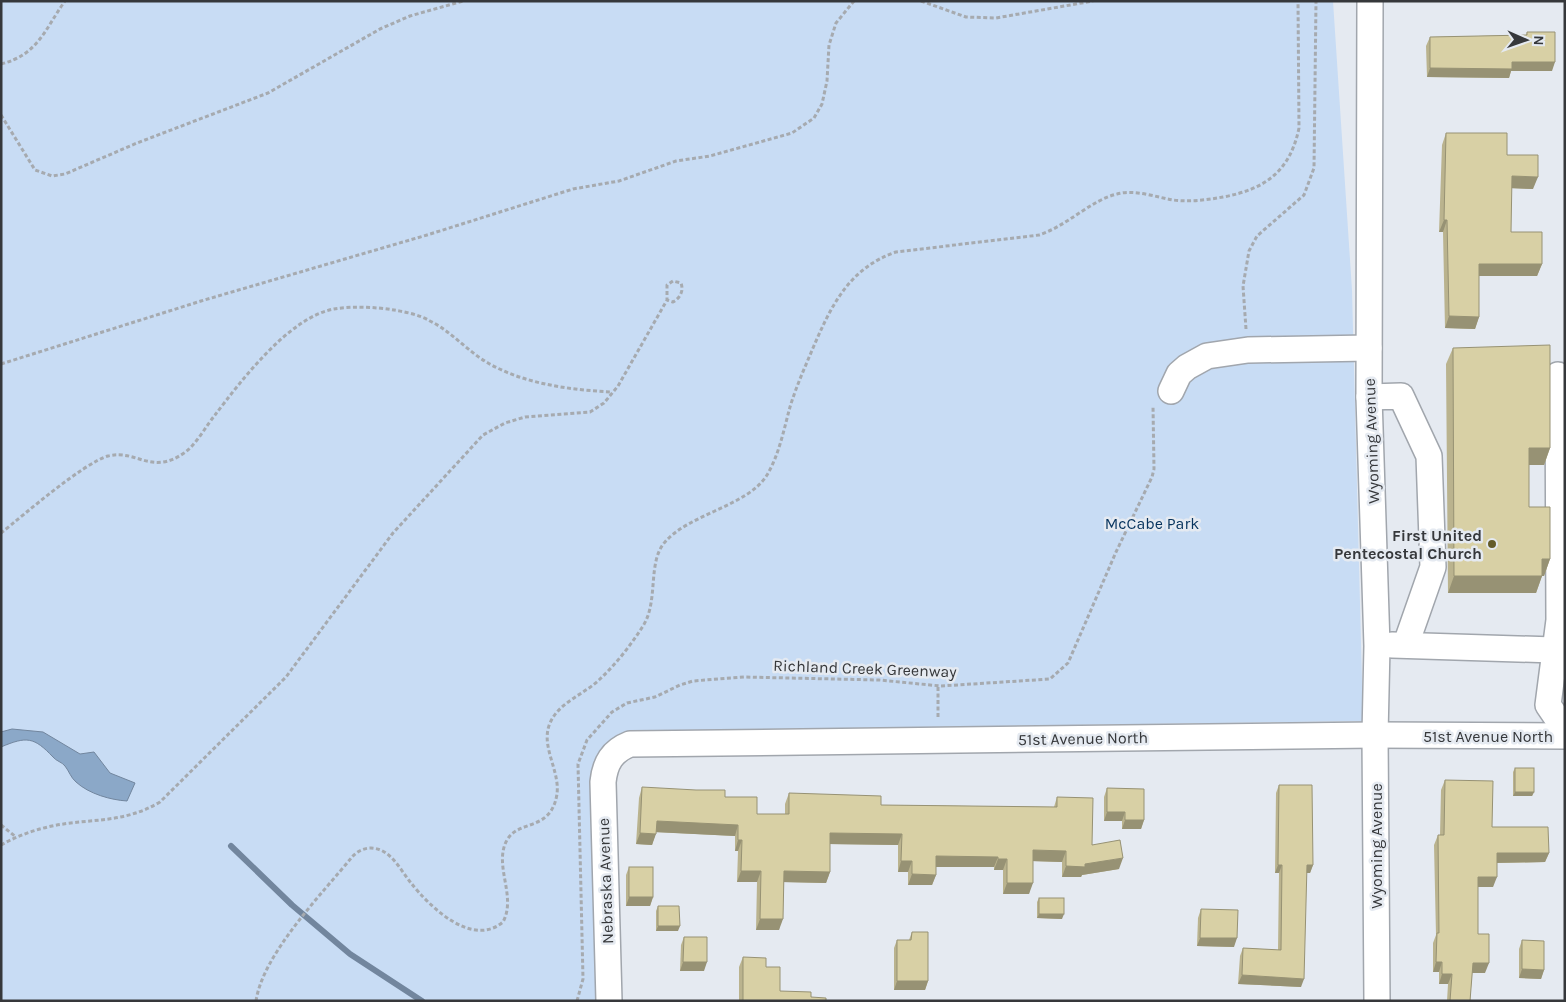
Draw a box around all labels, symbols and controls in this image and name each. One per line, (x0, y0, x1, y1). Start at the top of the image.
north arrow (1501, 15, 1551, 65)
text: N (1530, 35, 1547, 46)
street label: Wyoming Avenue (1360, 378, 1383, 504)
park label: McCabe Park (1105, 514, 1199, 533)
place label: First United Pentecostal Church (1334, 526, 1482, 563)
marker: First United Pentecostal Church (1486, 538, 1498, 550)
street label: Richland Creek Greenway (773, 656, 958, 681)
street label: 51st Avenue North (1423, 727, 1553, 746)
street label: 51st Avenue North (1018, 728, 1148, 749)
street label: Wyoming Avenue (1367, 783, 1386, 909)
street label: Nebraska Avenue (594, 818, 617, 944)

